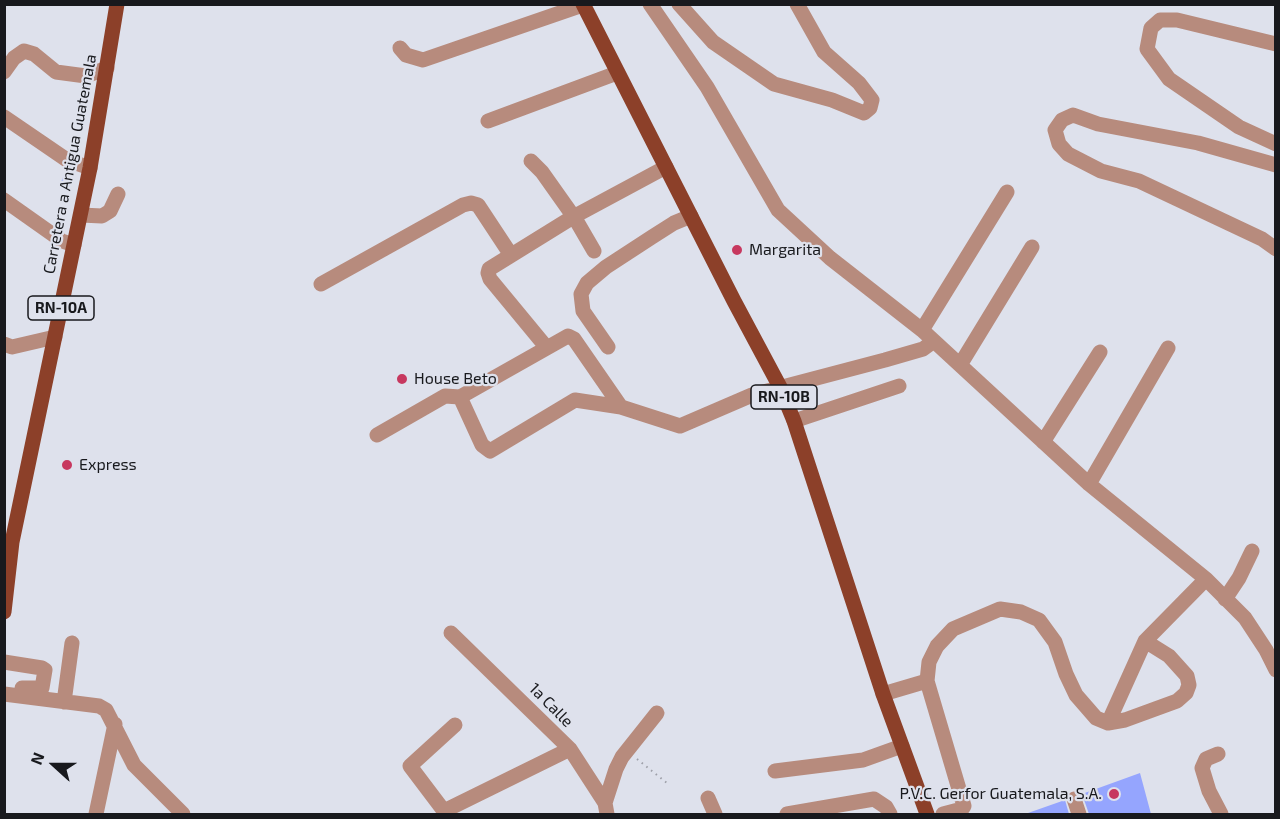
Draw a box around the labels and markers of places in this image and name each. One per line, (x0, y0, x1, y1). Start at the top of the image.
place label: Margarita (749, 240, 821, 260)
marker: Margarita (730, 243, 744, 257)
place label: House Beto (414, 369, 497, 389)
marker: House Beto (395, 372, 409, 386)
place label: Express (79, 455, 137, 475)
marker: Express (60, 458, 74, 472)
place label: P.V.C. Gerfor Guatemala, S.A. (899, 784, 1102, 804)
marker: P.V.C. Gerfor Guatemala, S.A. (1107, 787, 1121, 801)

